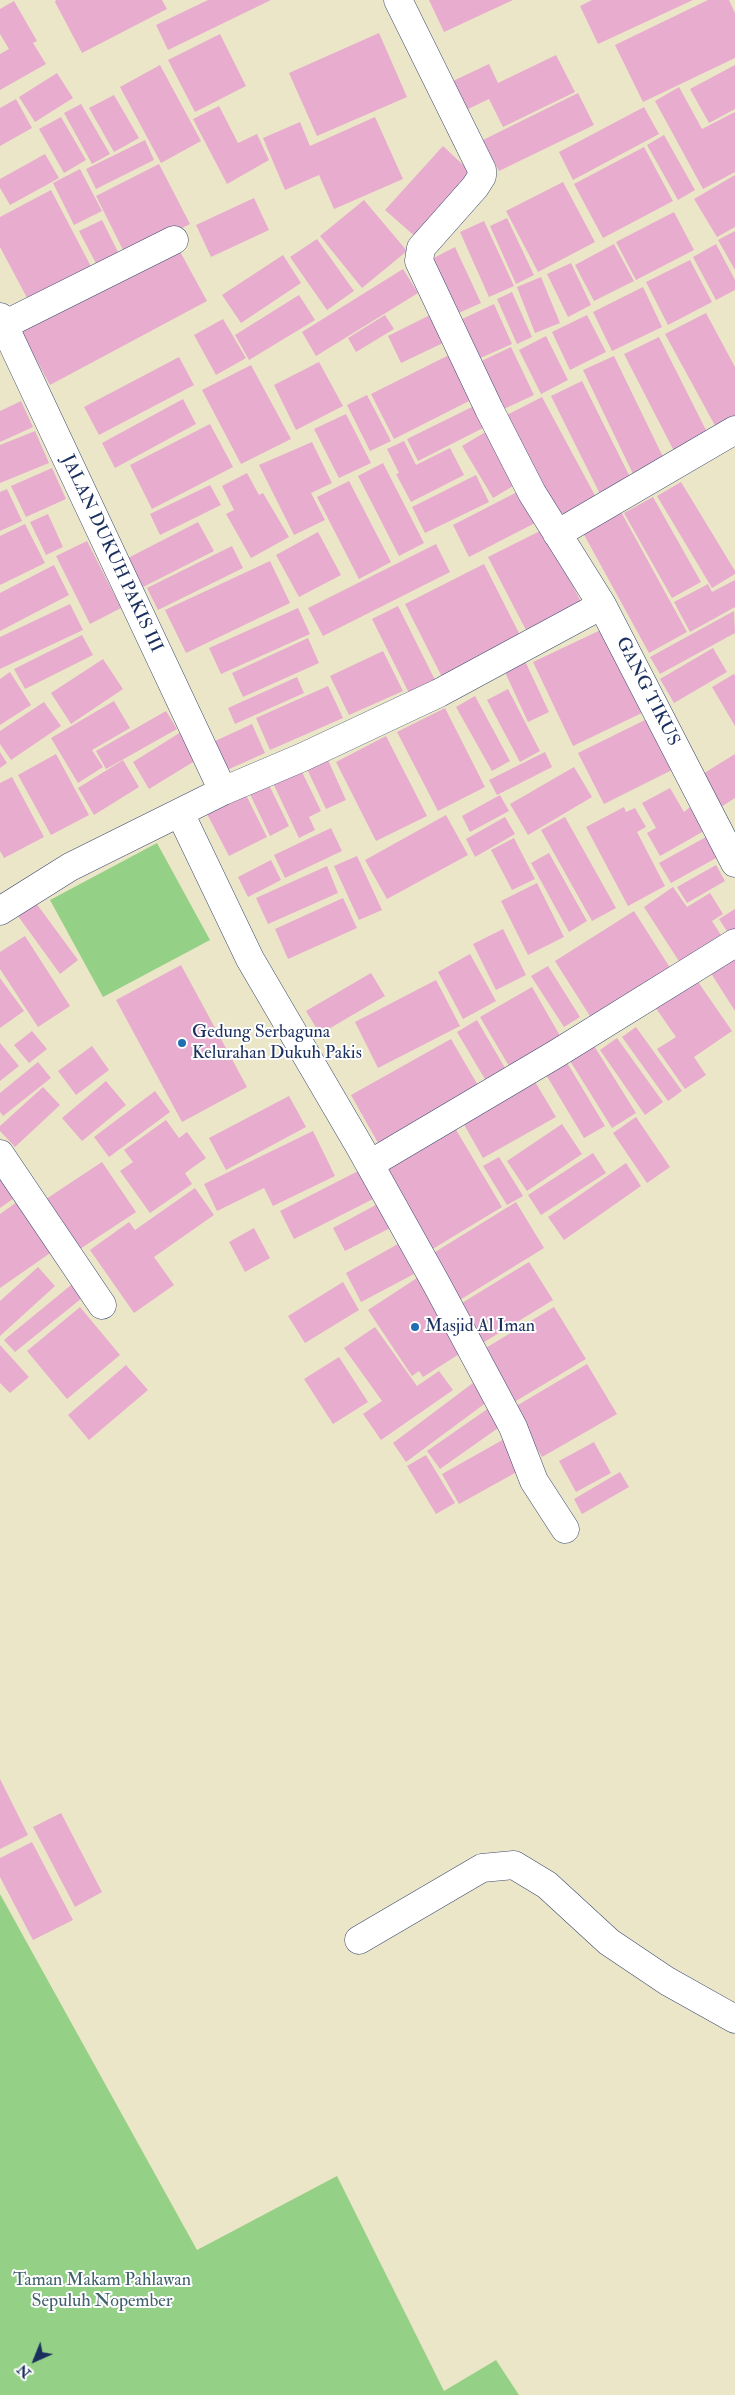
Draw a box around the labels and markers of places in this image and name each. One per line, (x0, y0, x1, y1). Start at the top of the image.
place label: Gedung Serbaguna Kelurahan Dukuh Pakis (192, 1022, 362, 1064)
marker: Gedung Serbaguna Kelurahan Dukuh Pakis (176, 1037, 188, 1049)
place label: Masjid Al Iman (425, 1316, 535, 1338)
marker: Masjid Al Iman (409, 1321, 421, 1333)

